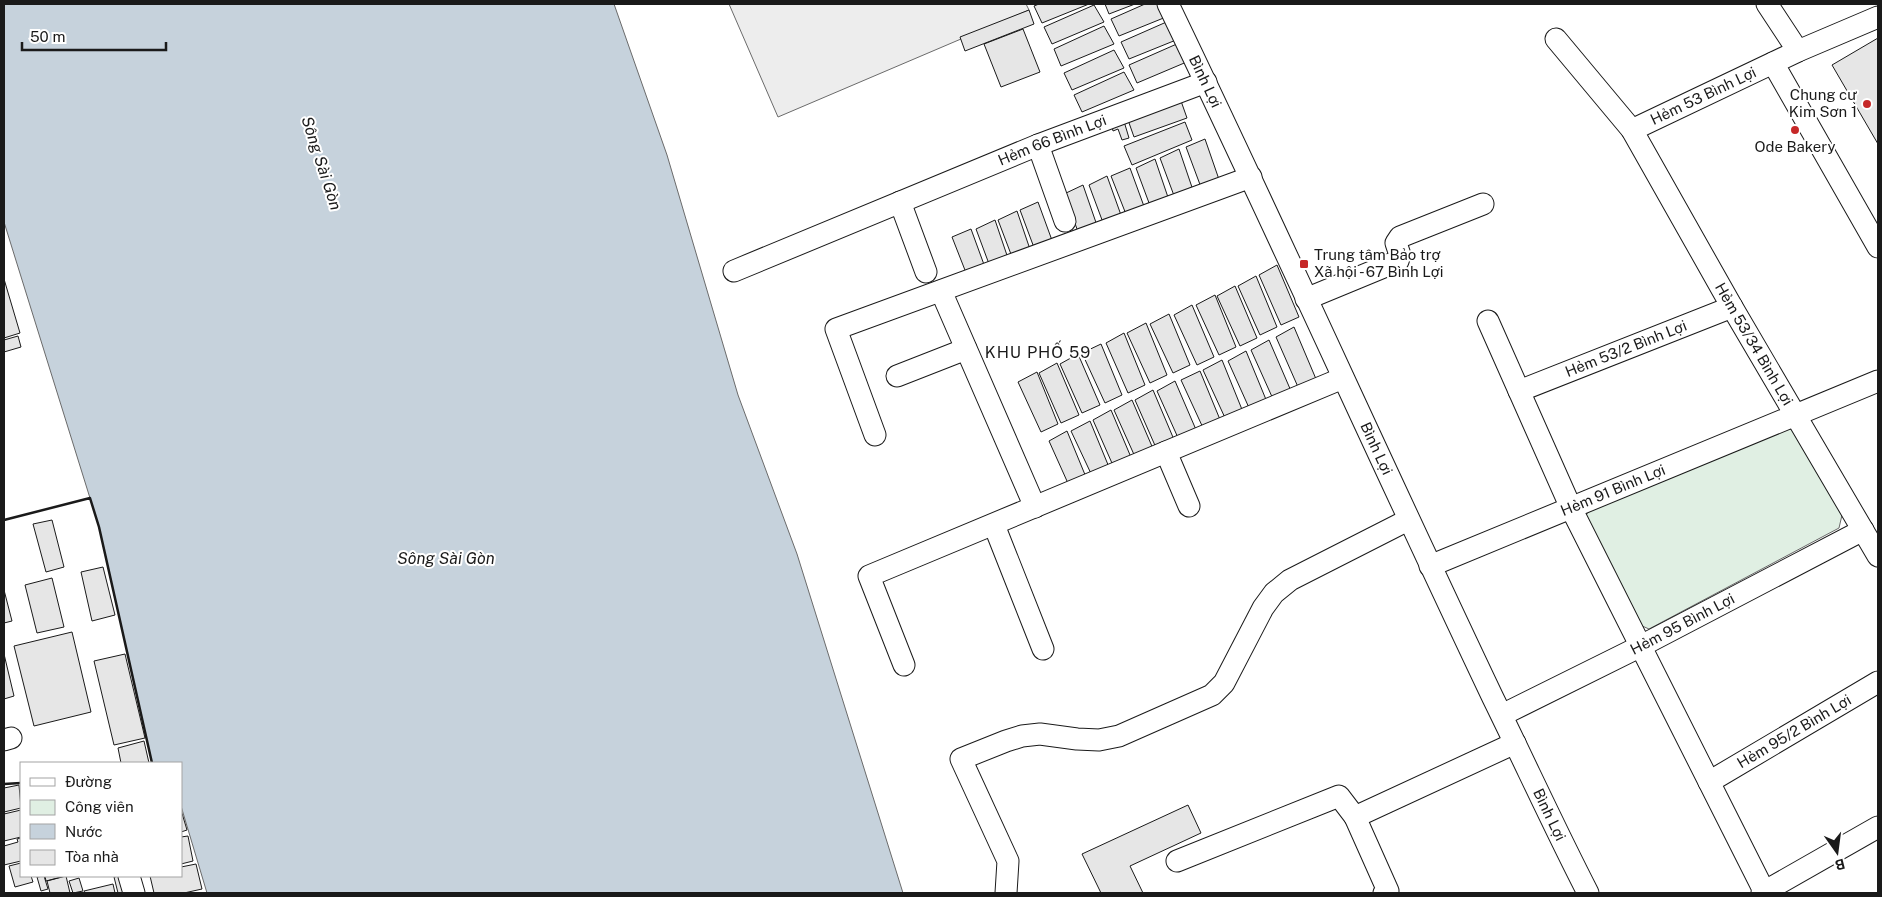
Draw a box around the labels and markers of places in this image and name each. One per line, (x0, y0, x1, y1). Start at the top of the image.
place label: Chung cư Kim Sơn 1 (1789, 86, 1857, 120)
marker: Chung cư Kim Sơn 1 (1861, 98, 1873, 110)
marker: Ode Bakery (1789, 124, 1801, 136)
place label: Ode Bakery (1755, 138, 1835, 155)
place label: Trung tâm Bảo trợ Xã hội - 67 Bình Lợi (1314, 246, 1443, 280)
marker: Trung tâm Bảo trợ Xã hội - 67 Bình Lợi (1298, 258, 1310, 270)

